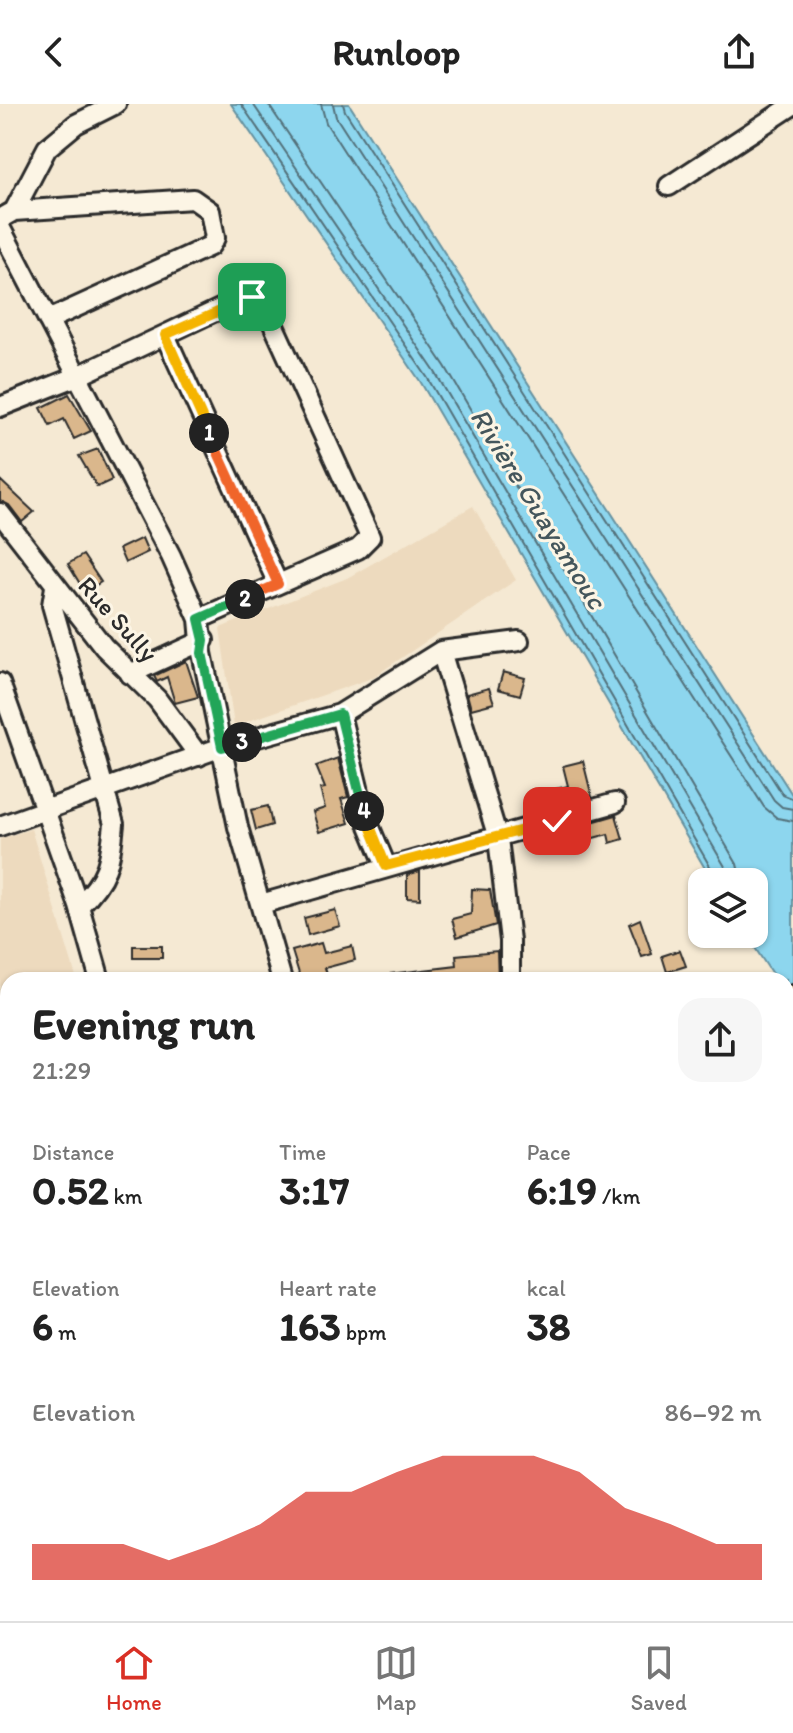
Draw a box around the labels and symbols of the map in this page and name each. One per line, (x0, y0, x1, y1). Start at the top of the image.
pin (218, 263, 286, 331)
water label: Rivière Guayamouc (464, 401, 616, 616)
pin: 1 (189, 413, 229, 453)
street label: Rue Sully (71, 570, 165, 668)
pin: 2 (225, 579, 265, 619)
pin: 3 (222, 722, 262, 762)
pin (523, 787, 591, 855)
pin: 4 (344, 791, 384, 831)

